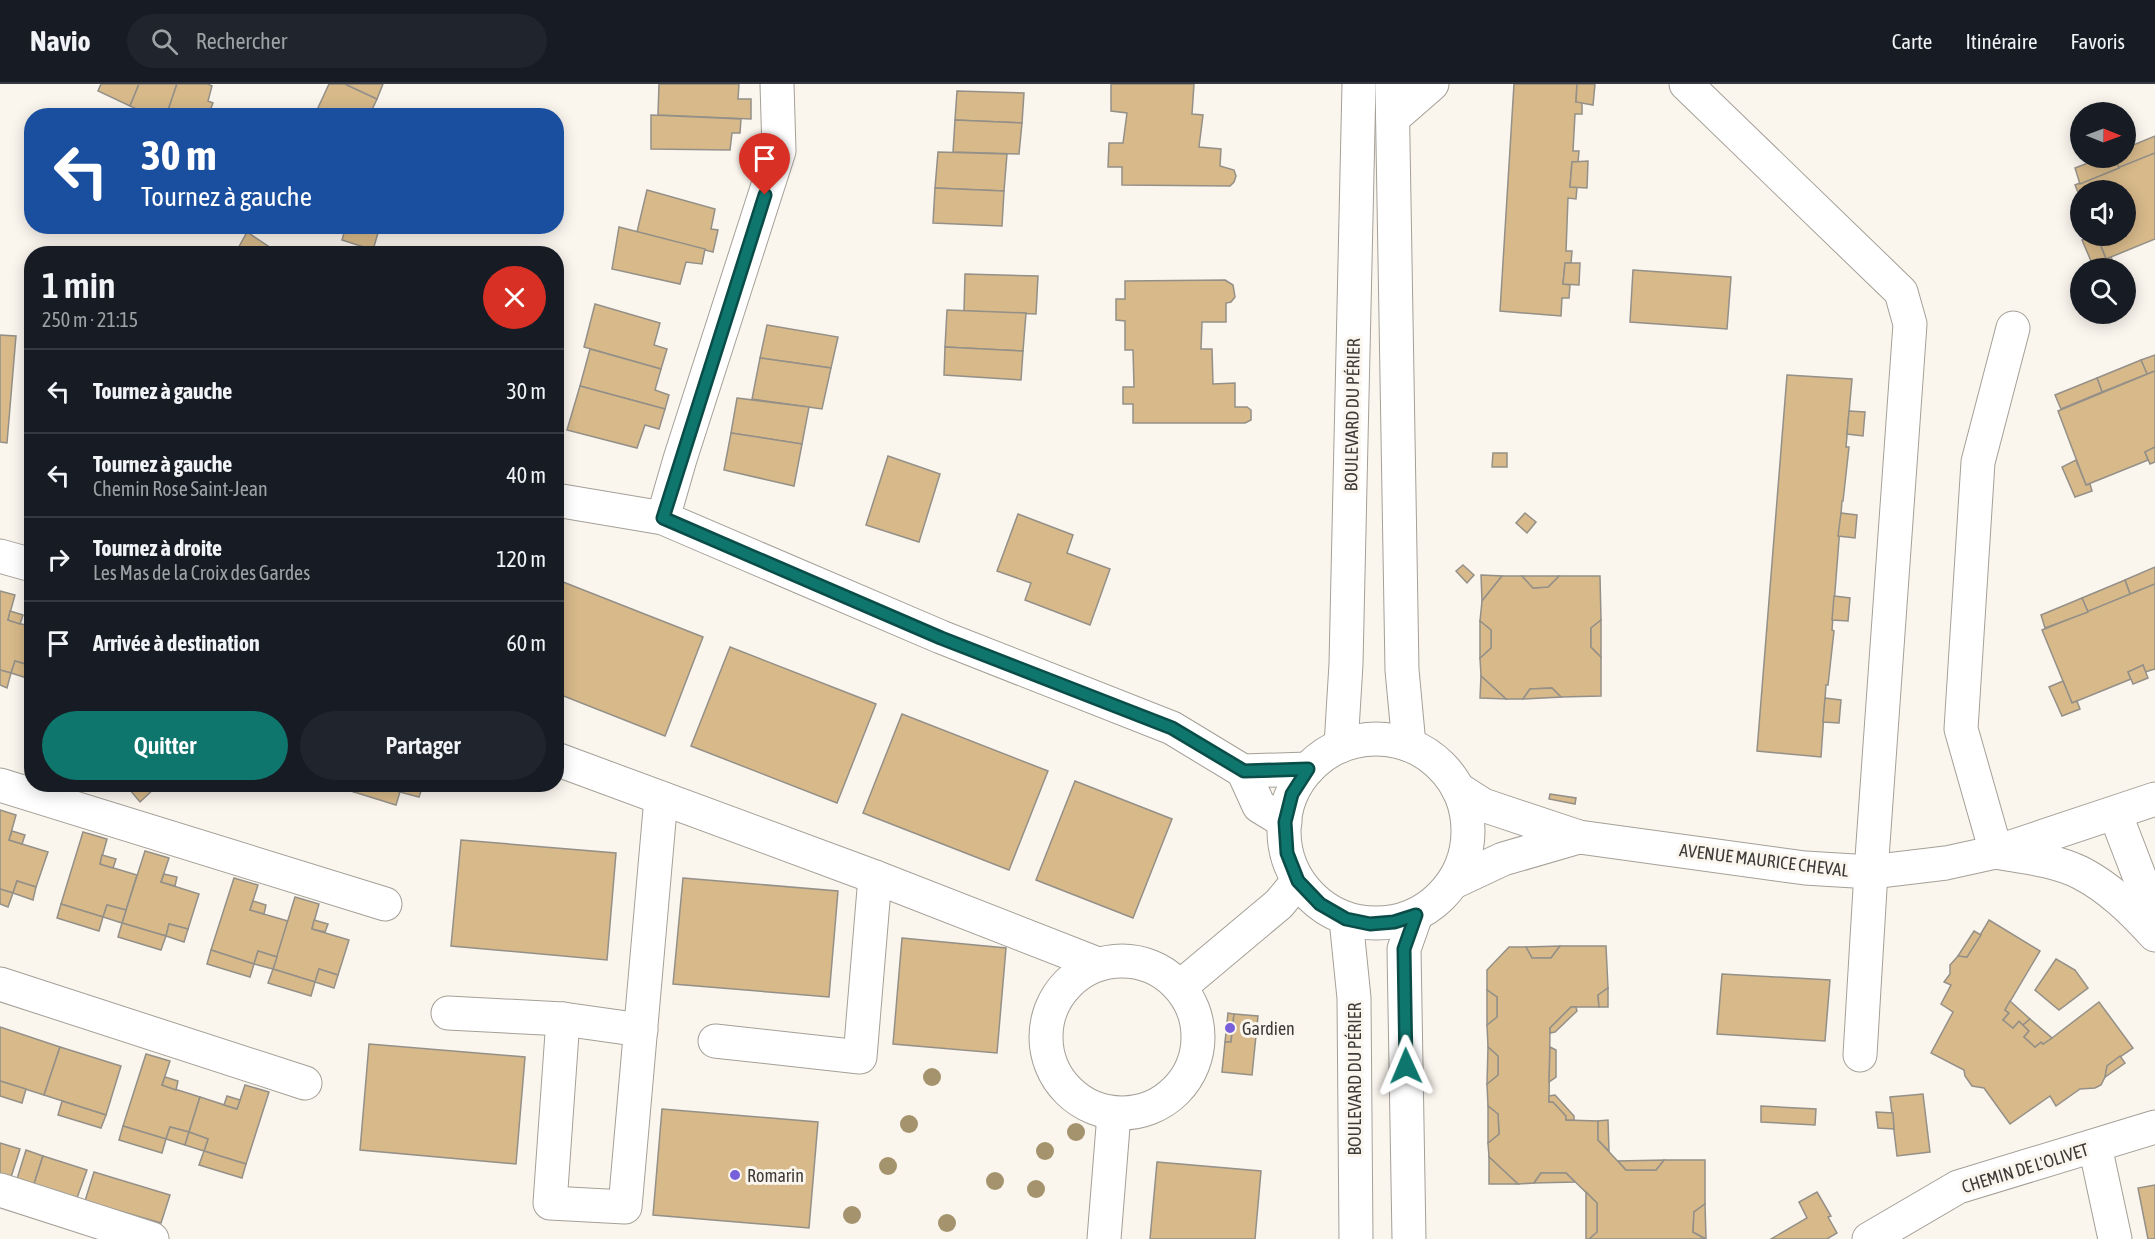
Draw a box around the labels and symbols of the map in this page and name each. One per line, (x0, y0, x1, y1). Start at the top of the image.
north arrow (2070, 102, 2136, 168)
pin (739, 133, 790, 195)
street label: BOULEVARD DU PÉRIER (1340, 338, 1364, 492)
street label: AVENUE MAURICE CHEVAL (1678, 839, 1850, 881)
street label: BOULEVARD DU PÉRIER (1344, 1002, 1365, 1156)
place label: Gardien (1242, 1018, 1295, 1039)
marker: Gardien (1223, 1021, 1237, 1035)
position arrow (1374, 1034, 1438, 1098)
street label: CHEMIN DE L'OLIVET (1959, 1139, 2091, 1197)
place label: Romarin (747, 1165, 804, 1186)
marker: Romarin (728, 1168, 742, 1182)

